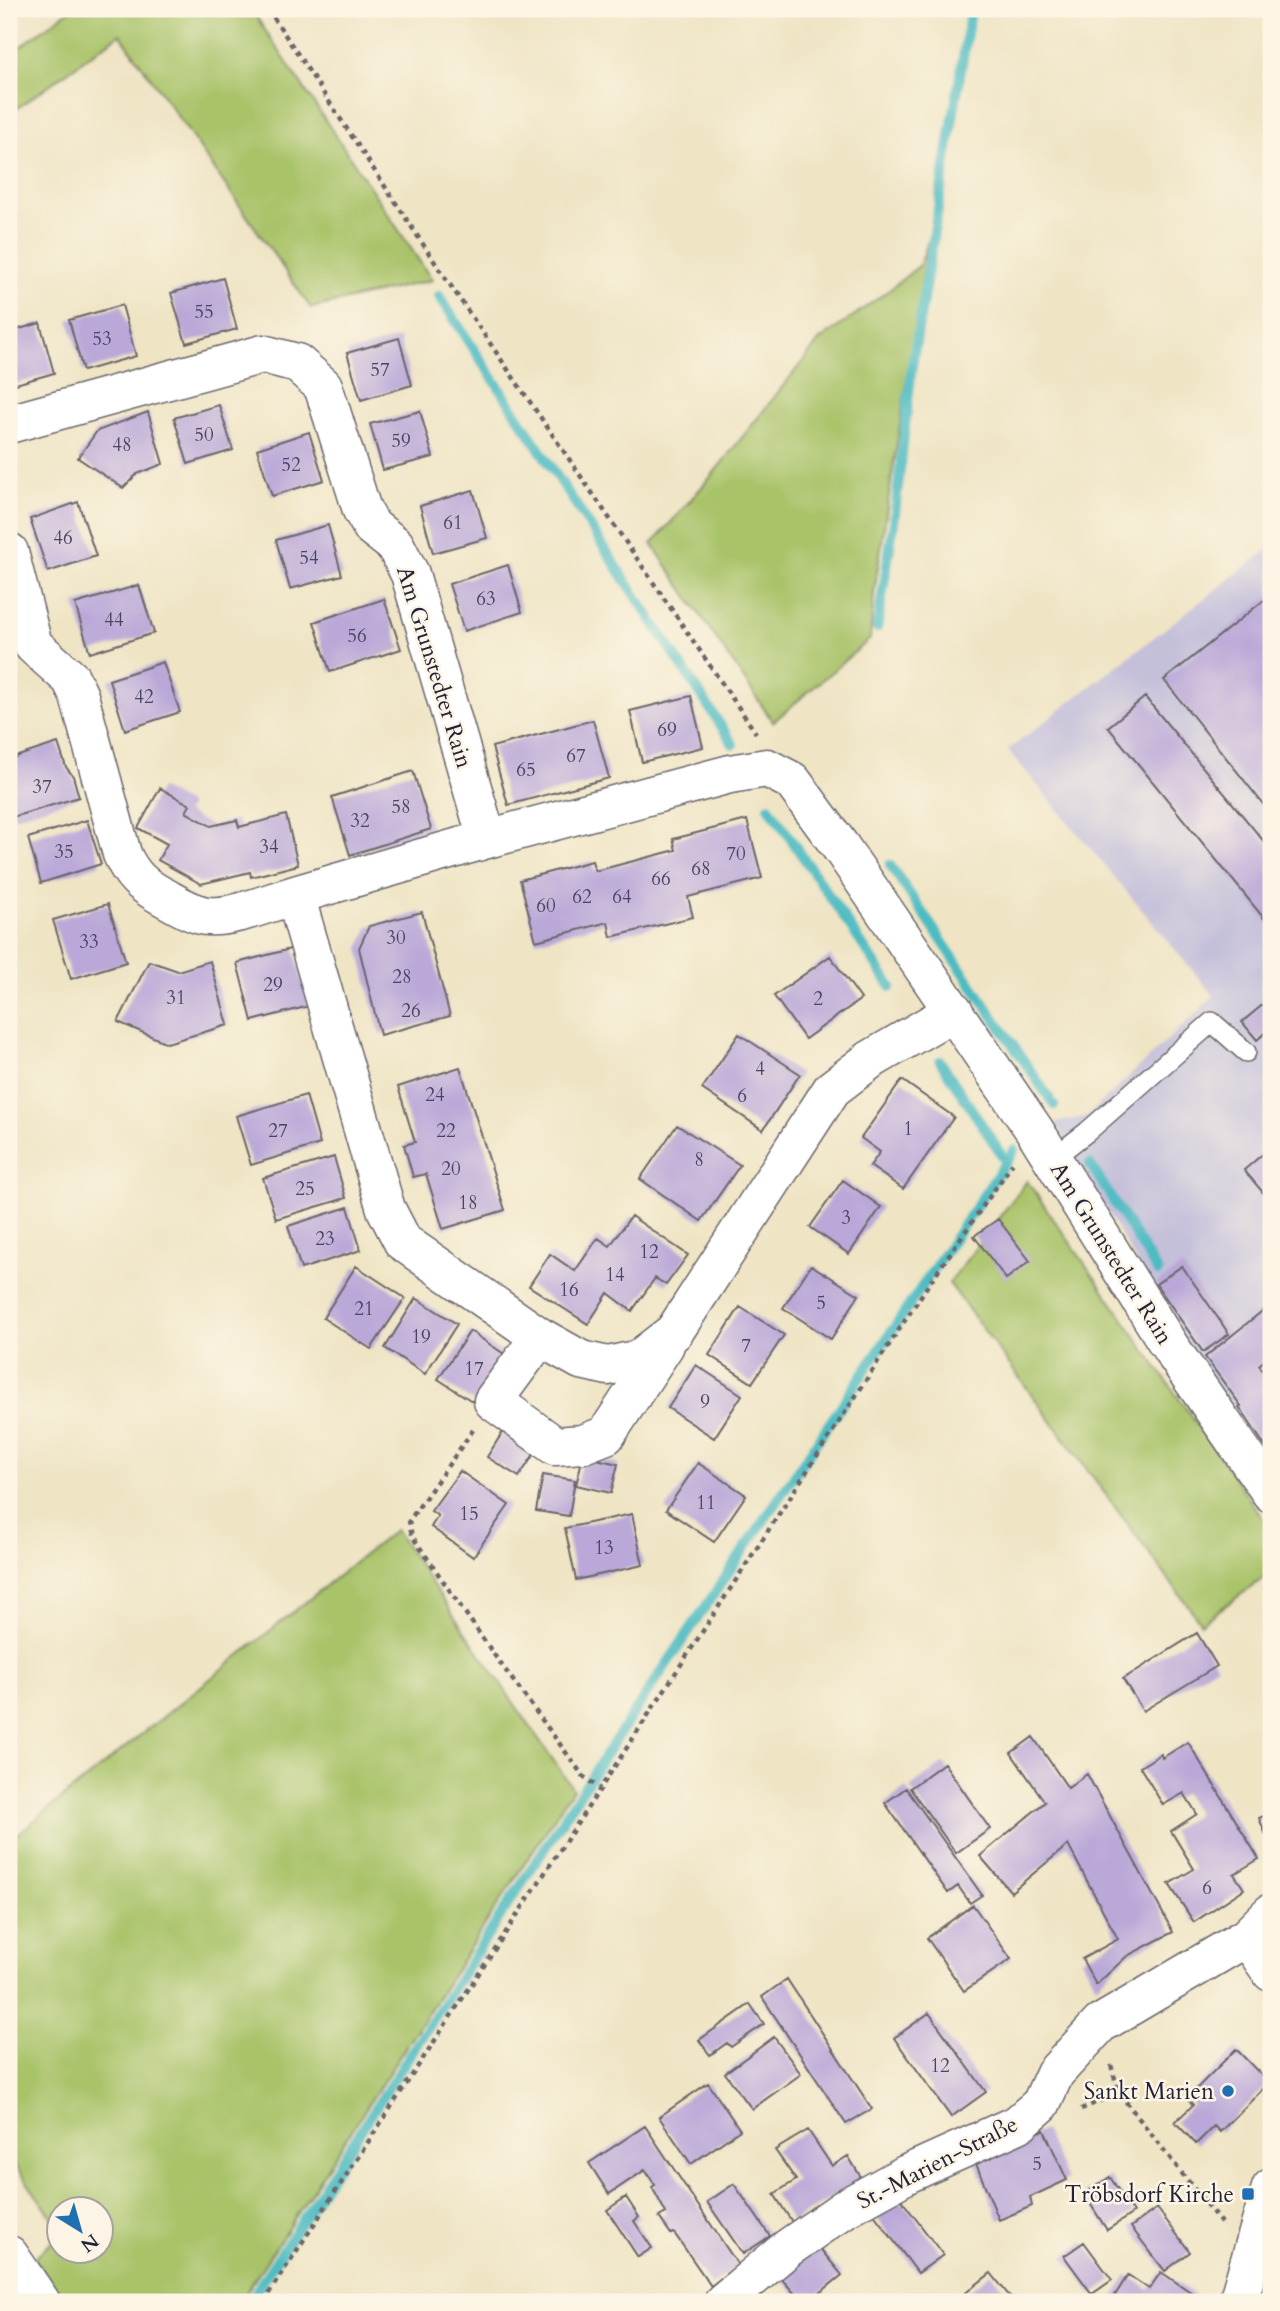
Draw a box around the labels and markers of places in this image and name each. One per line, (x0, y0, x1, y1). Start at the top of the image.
place label: Sankt Marien (1084, 2076, 1214, 2107)
marker: Sankt Marien (1220, 2083, 1236, 2099)
place label: Tröbsdorf Kirche (1064, 2179, 1234, 2210)
marker: Tröbsdorf Kirche (1240, 2186, 1256, 2202)

